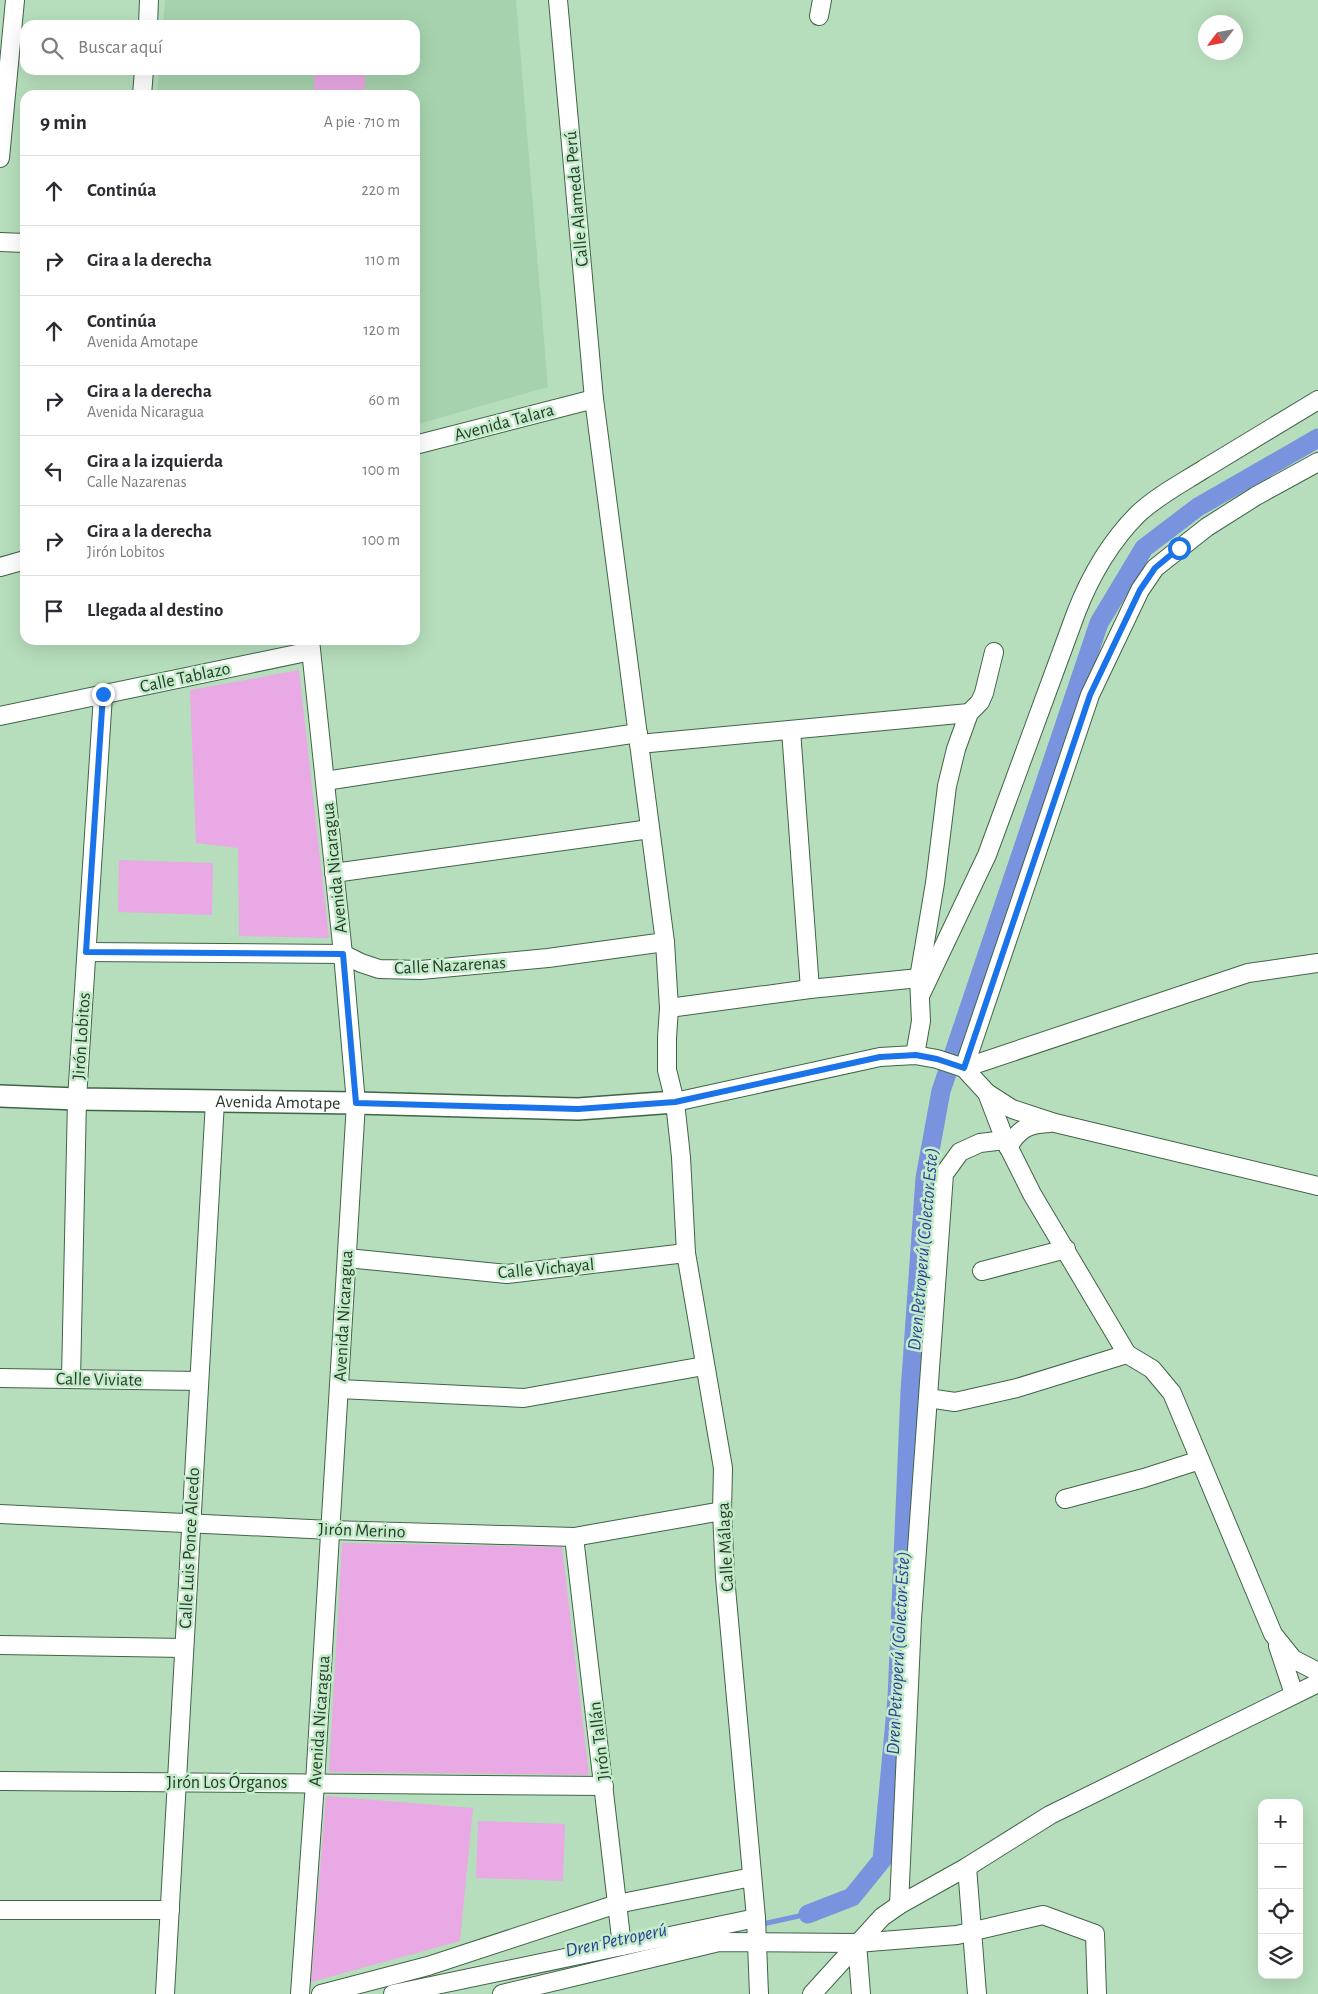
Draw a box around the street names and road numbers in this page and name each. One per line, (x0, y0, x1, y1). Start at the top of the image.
street label: Calle Alameda Perú (562, 130, 592, 267)
street label: Avenida Talara (452, 401, 556, 445)
street label: Calle Tablazo (138, 660, 232, 696)
street label: Avenida Nicaragua (319, 801, 351, 934)
street label: Calle Nazarenas (394, 954, 506, 978)
street label: Jirón Lobitos (70, 992, 94, 1080)
street label: Avenida Amotape (215, 1093, 341, 1113)
street label: Avenida Nicaragua (332, 1250, 356, 1382)
street label: Calle Vichayal (497, 1256, 595, 1282)
street label: Calle Viviate (56, 1370, 142, 1390)
street label: Calle Luis Ponce Alcedo (177, 1467, 203, 1629)
street label: Calle Málaga (715, 1502, 737, 1592)
street label: Jirón Merino (318, 1520, 406, 1542)
street label: Avenida Nicaragua (306, 1655, 334, 1787)
street label: Jirón Tallán (586, 1701, 614, 1781)
street label: Jirón Los Órganos (166, 1771, 288, 1792)

